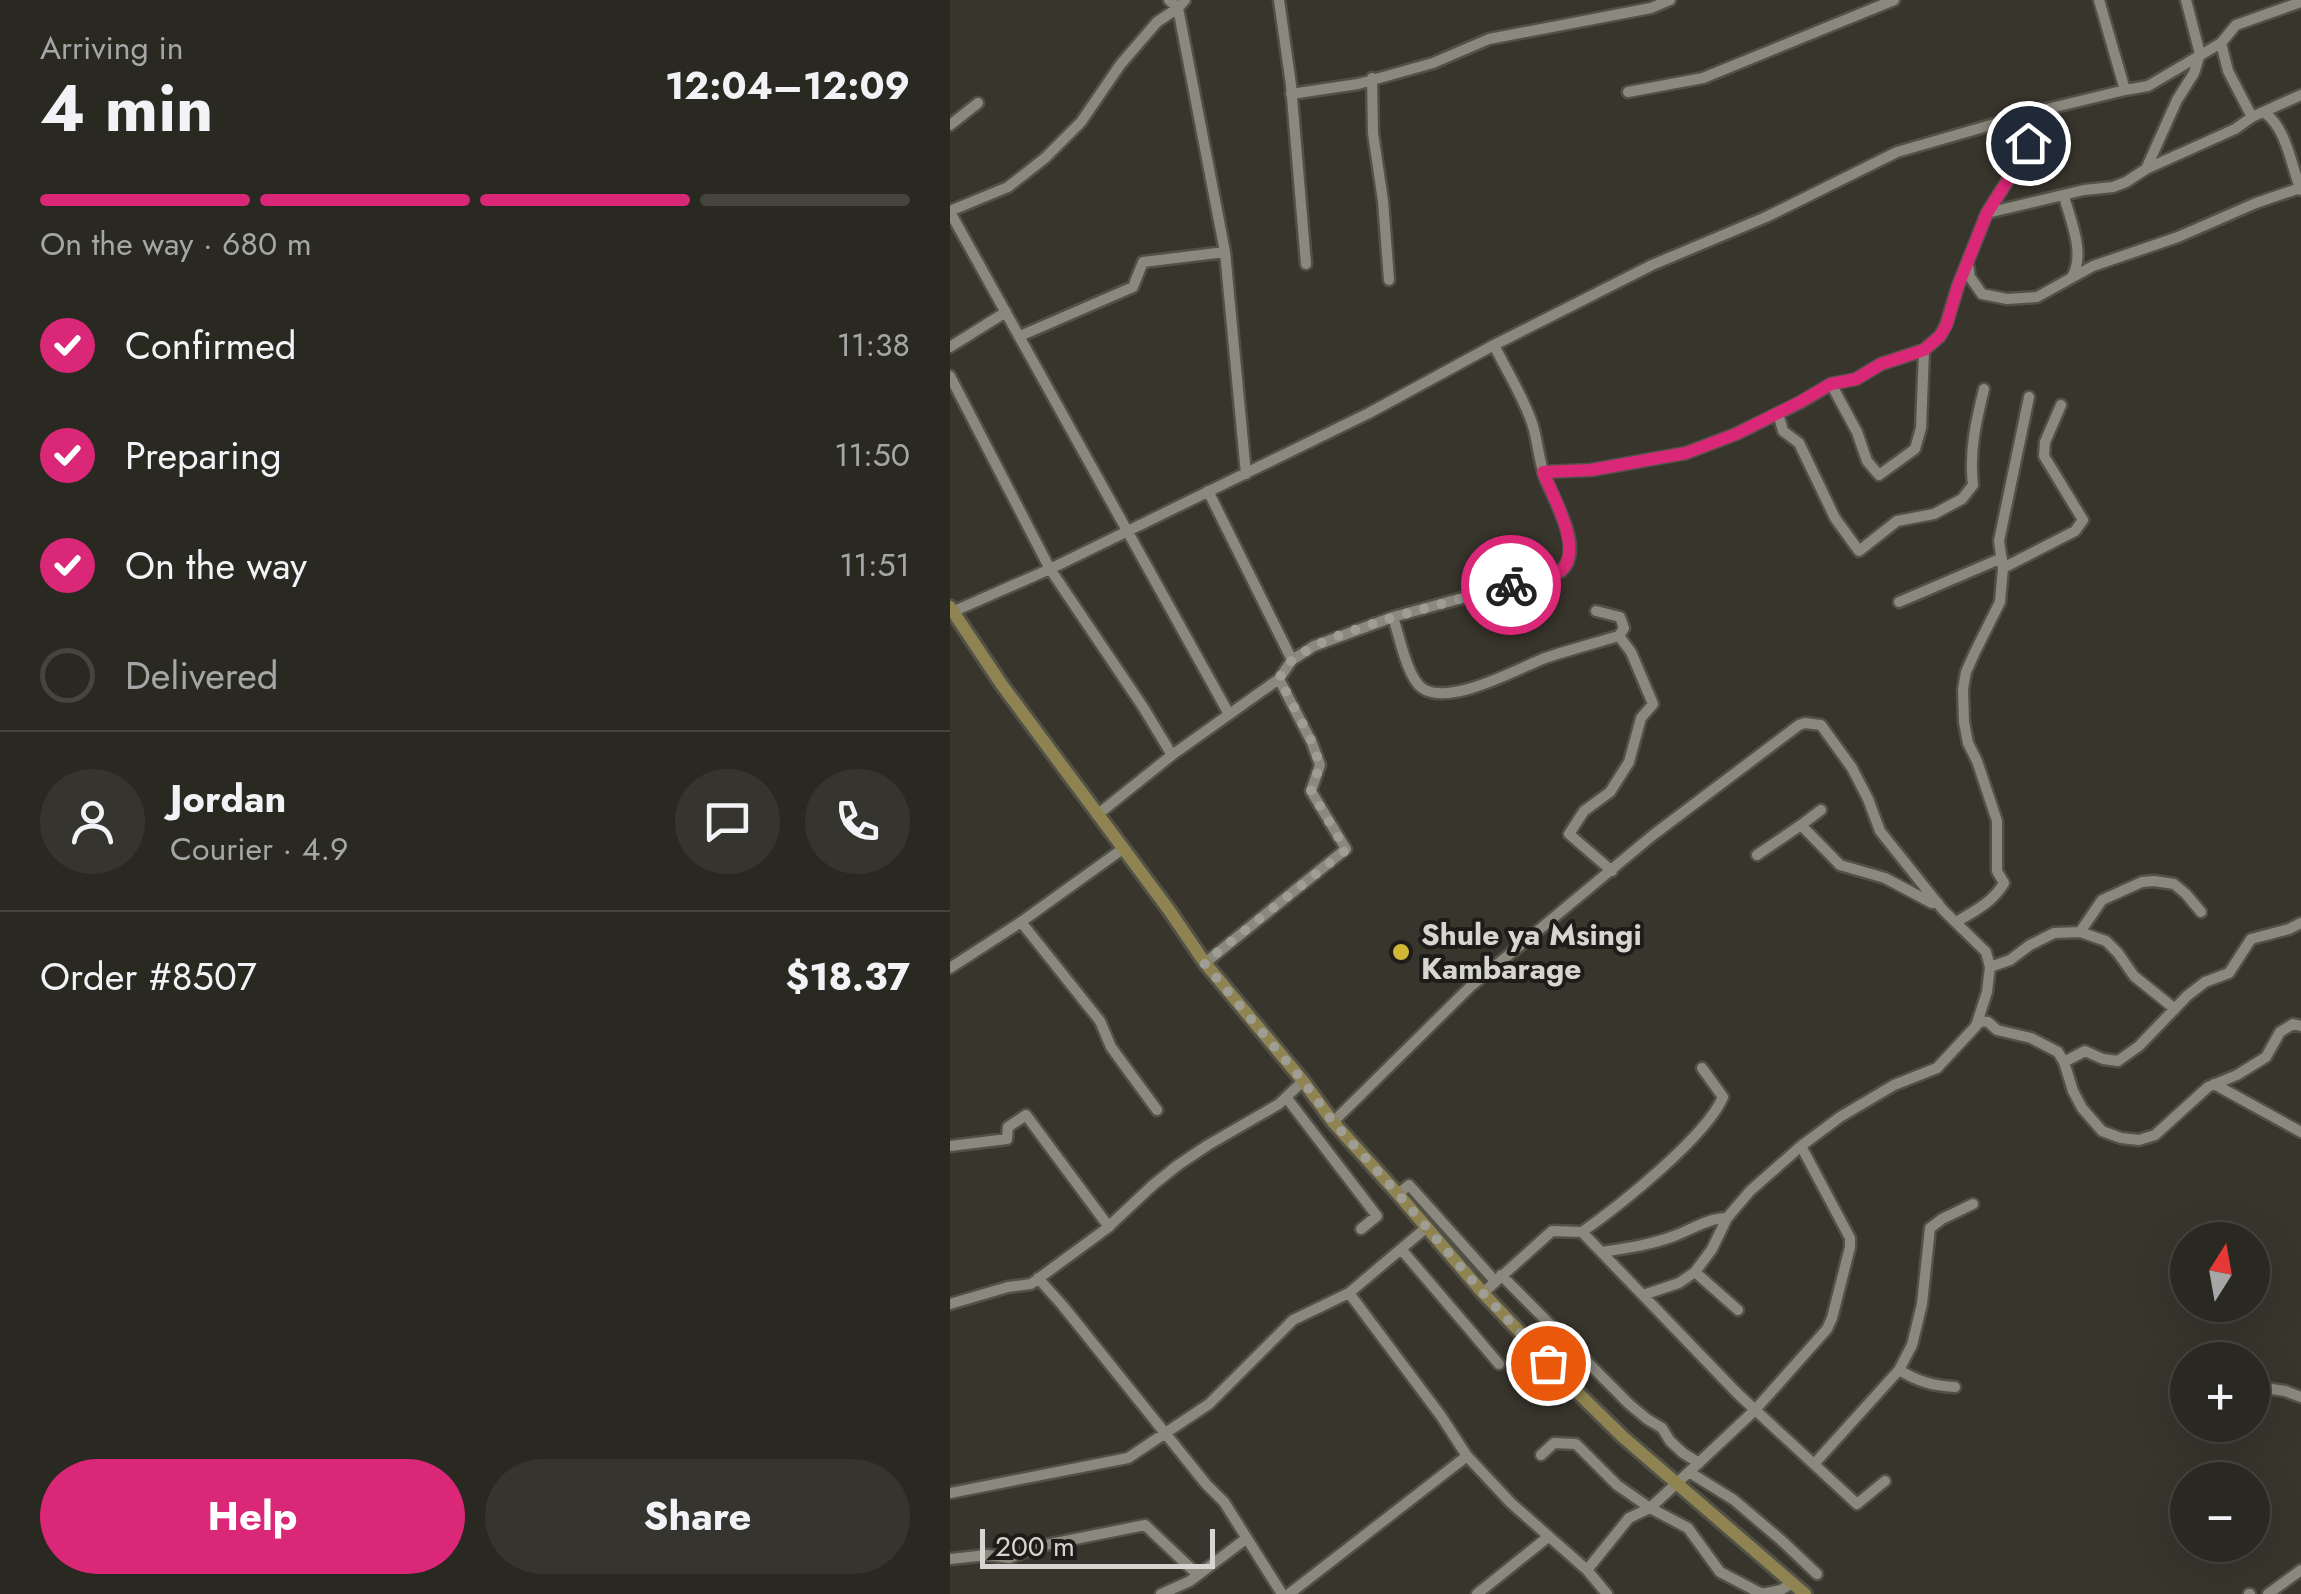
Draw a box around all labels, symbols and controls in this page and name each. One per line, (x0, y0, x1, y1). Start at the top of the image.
text: Arriving in (40, 25, 184, 71)
text: 12:04–12:09 (665, 58, 910, 113)
text: 4 min (40, 61, 214, 155)
pin (1986, 101, 2071, 186)
icon: home (2001, 116, 2056, 171)
text: On the way · 680 m (40, 221, 312, 267)
icon: check (40, 318, 95, 373)
text: Confirmed (125, 318, 296, 373)
text: 11:38 (837, 322, 910, 368)
icon: check (40, 428, 95, 483)
text: Preparing (125, 428, 282, 483)
text: 11:50 (834, 432, 910, 478)
courier (1461, 535, 1561, 635)
icon: check (40, 538, 95, 593)
text: On the way (125, 538, 307, 593)
text: 11:51 (839, 542, 910, 588)
icon: bike (1484, 558, 1539, 613)
text: Delivered (125, 648, 278, 703)
button: person (40, 769, 145, 874)
button: chat (675, 769, 780, 874)
button: phone (805, 769, 910, 874)
text: Jordan (170, 771, 286, 826)
text: Courier · 4.9 (170, 826, 348, 872)
place label: Shule ya Msingi Kambarage (1421, 913, 1642, 990)
marker: Shule ya Msingi Kambarage (1390, 941, 1412, 963)
text: Order #8507 (40, 949, 257, 1004)
text: $18.37 (786, 949, 910, 1004)
north arrow (2170, 1222, 2270, 1322)
map controls (2170, 1222, 2270, 1562)
pin (1506, 1321, 1591, 1406)
icon: bag (1521, 1336, 1576, 1391)
button: + (2170, 1342, 2270, 1442)
button: Help (40, 1459, 465, 1574)
button: Share (485, 1459, 910, 1574)
button: − (2170, 1462, 2270, 1562)
scale bar (980, 1524, 1215, 1568)
text: 200 m (995, 1526, 1075, 1567)

